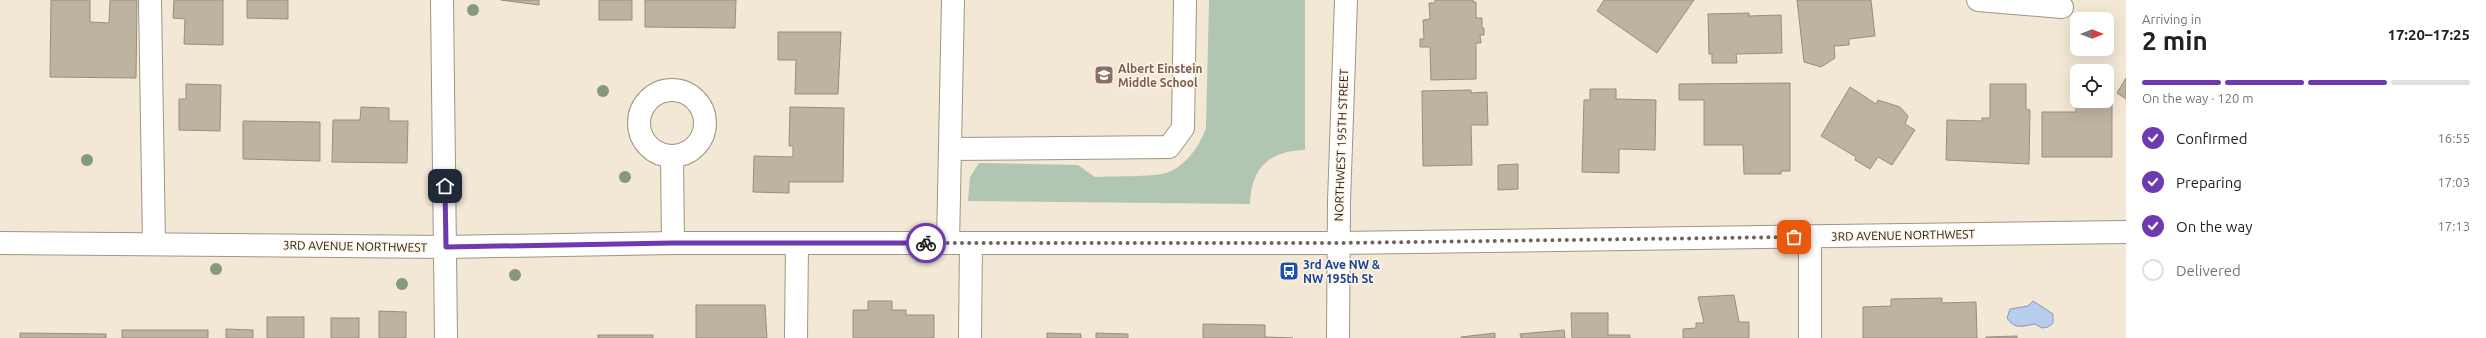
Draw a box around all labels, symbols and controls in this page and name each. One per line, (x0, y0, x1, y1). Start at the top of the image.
north arrow (2070, 12, 2114, 56)
map controls (2070, 12, 2114, 108)
text: Arriving in (2142, 12, 2201, 26)
text: 2 min (2142, 26, 2208, 55)
text: 17:20–17:25 (2387, 26, 2470, 43)
place label: Albert Einstein Middle School (1118, 62, 1203, 89)
school or university icon: Albert Einstein Middle School (1093, 64, 1115, 86)
button: locate (2070, 64, 2114, 108)
street label: NORTHWEST 195TH STREET (1332, 68, 1350, 221)
text: On the way · 120 m (2142, 91, 2254, 105)
icon: check (2142, 127, 2164, 149)
text: Confirmed (2176, 130, 2248, 147)
text: 16:55 (2437, 131, 2470, 145)
pin (428, 169, 462, 203)
icon: check (2142, 171, 2164, 193)
text: Preparing (2176, 174, 2242, 191)
icon: home (434, 175, 456, 197)
text: 17:03 (2437, 175, 2470, 189)
icon: check (2142, 215, 2164, 237)
text: On the way (2176, 218, 2252, 235)
text: 17:13 (2437, 219, 2470, 233)
pin (1777, 220, 1811, 254)
courier (906, 223, 946, 263)
icon: bag (1783, 226, 1805, 248)
street label: 3RD AVENUE NORTHWEST (1831, 227, 1976, 243)
icon: bike (915, 232, 937, 254)
street label: 3RD AVENUE NORTHWEST (283, 238, 428, 254)
place label: 3rd Ave NW & NW 195th St (1303, 258, 1381, 285)
bus stop icon: 3rd Ave NW & NW 195th St (1278, 260, 1300, 282)
text: Delivered (2176, 262, 2241, 279)

